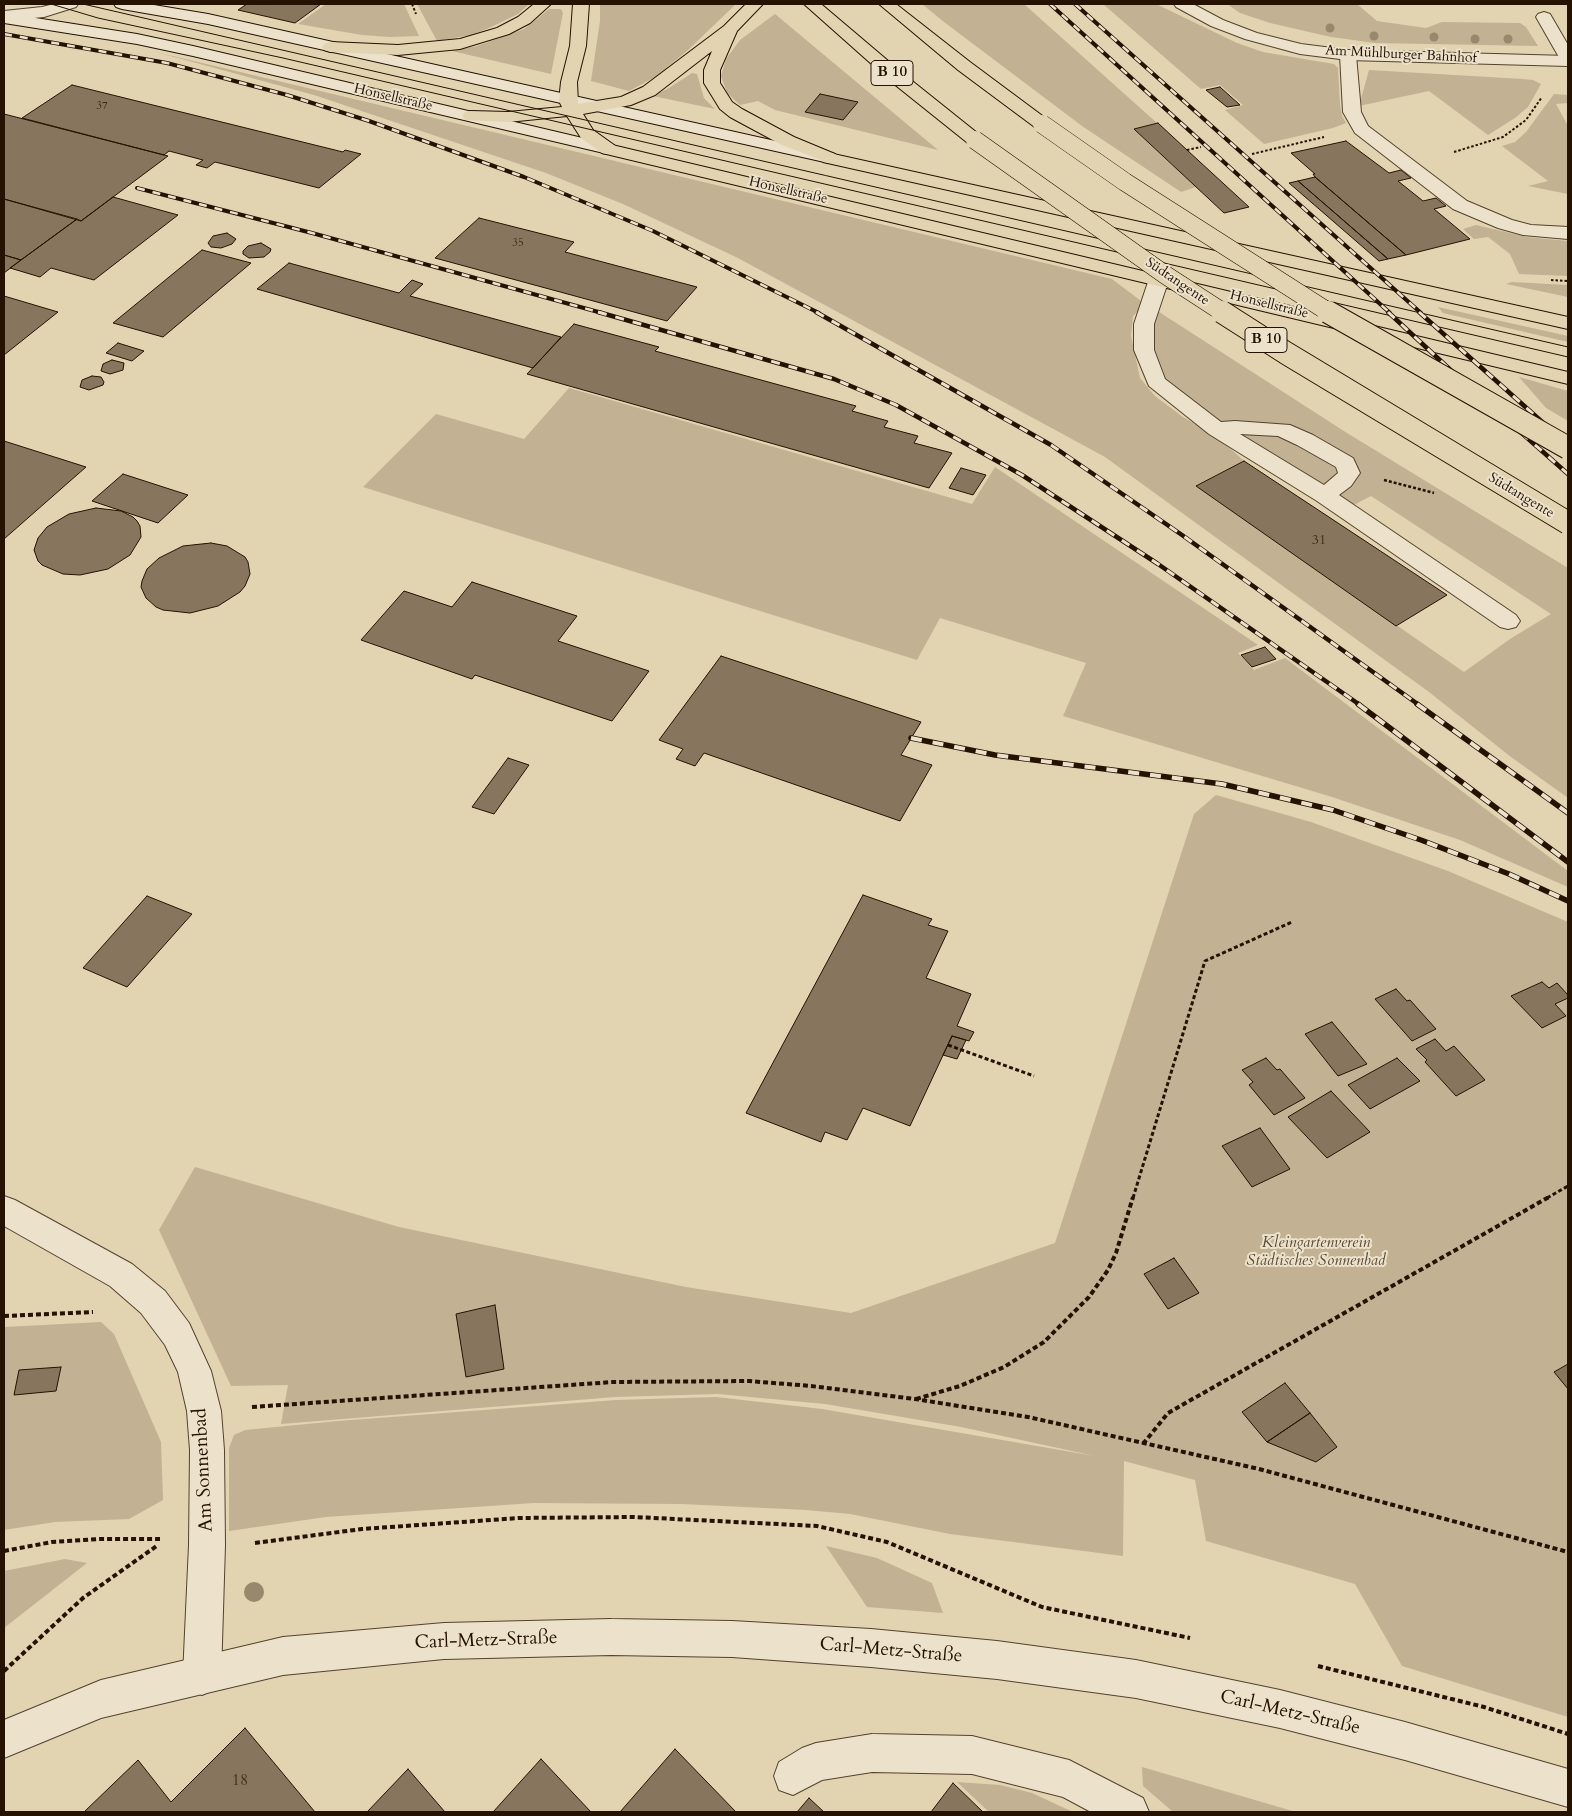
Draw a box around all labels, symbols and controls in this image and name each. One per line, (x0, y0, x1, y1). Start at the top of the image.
street label: Am Mühlburger Bahnhof (1325, 43, 1477, 67)
road number: B 10 (871, 60, 913, 86)
street label: Honsellstraße (352, 81, 434, 115)
house number: 37 (96, 99, 108, 113)
street label: Honsellstraße (747, 174, 829, 208)
house number: 35 (512, 236, 524, 250)
street label: Südtangente (1142, 254, 1212, 310)
street label: Honsellstraße (1228, 287, 1310, 323)
road number: B 10 (1245, 328, 1287, 352)
street label: Südtangente (1485, 470, 1557, 522)
house number: 31 (1312, 533, 1326, 549)
park label: Kleingartenverein Städtisches Sonnenbad (1246, 1233, 1386, 1271)
street label: Am Sonnenbad (189, 1407, 219, 1533)
street label: Carl-Metz-Straße (414, 1627, 558, 1655)
street label: Carl-Metz-Straße (819, 1633, 963, 1669)
street label: Carl-Metz-Straße (1218, 1686, 1362, 1740)
house number: 18 (232, 1771, 248, 1791)

